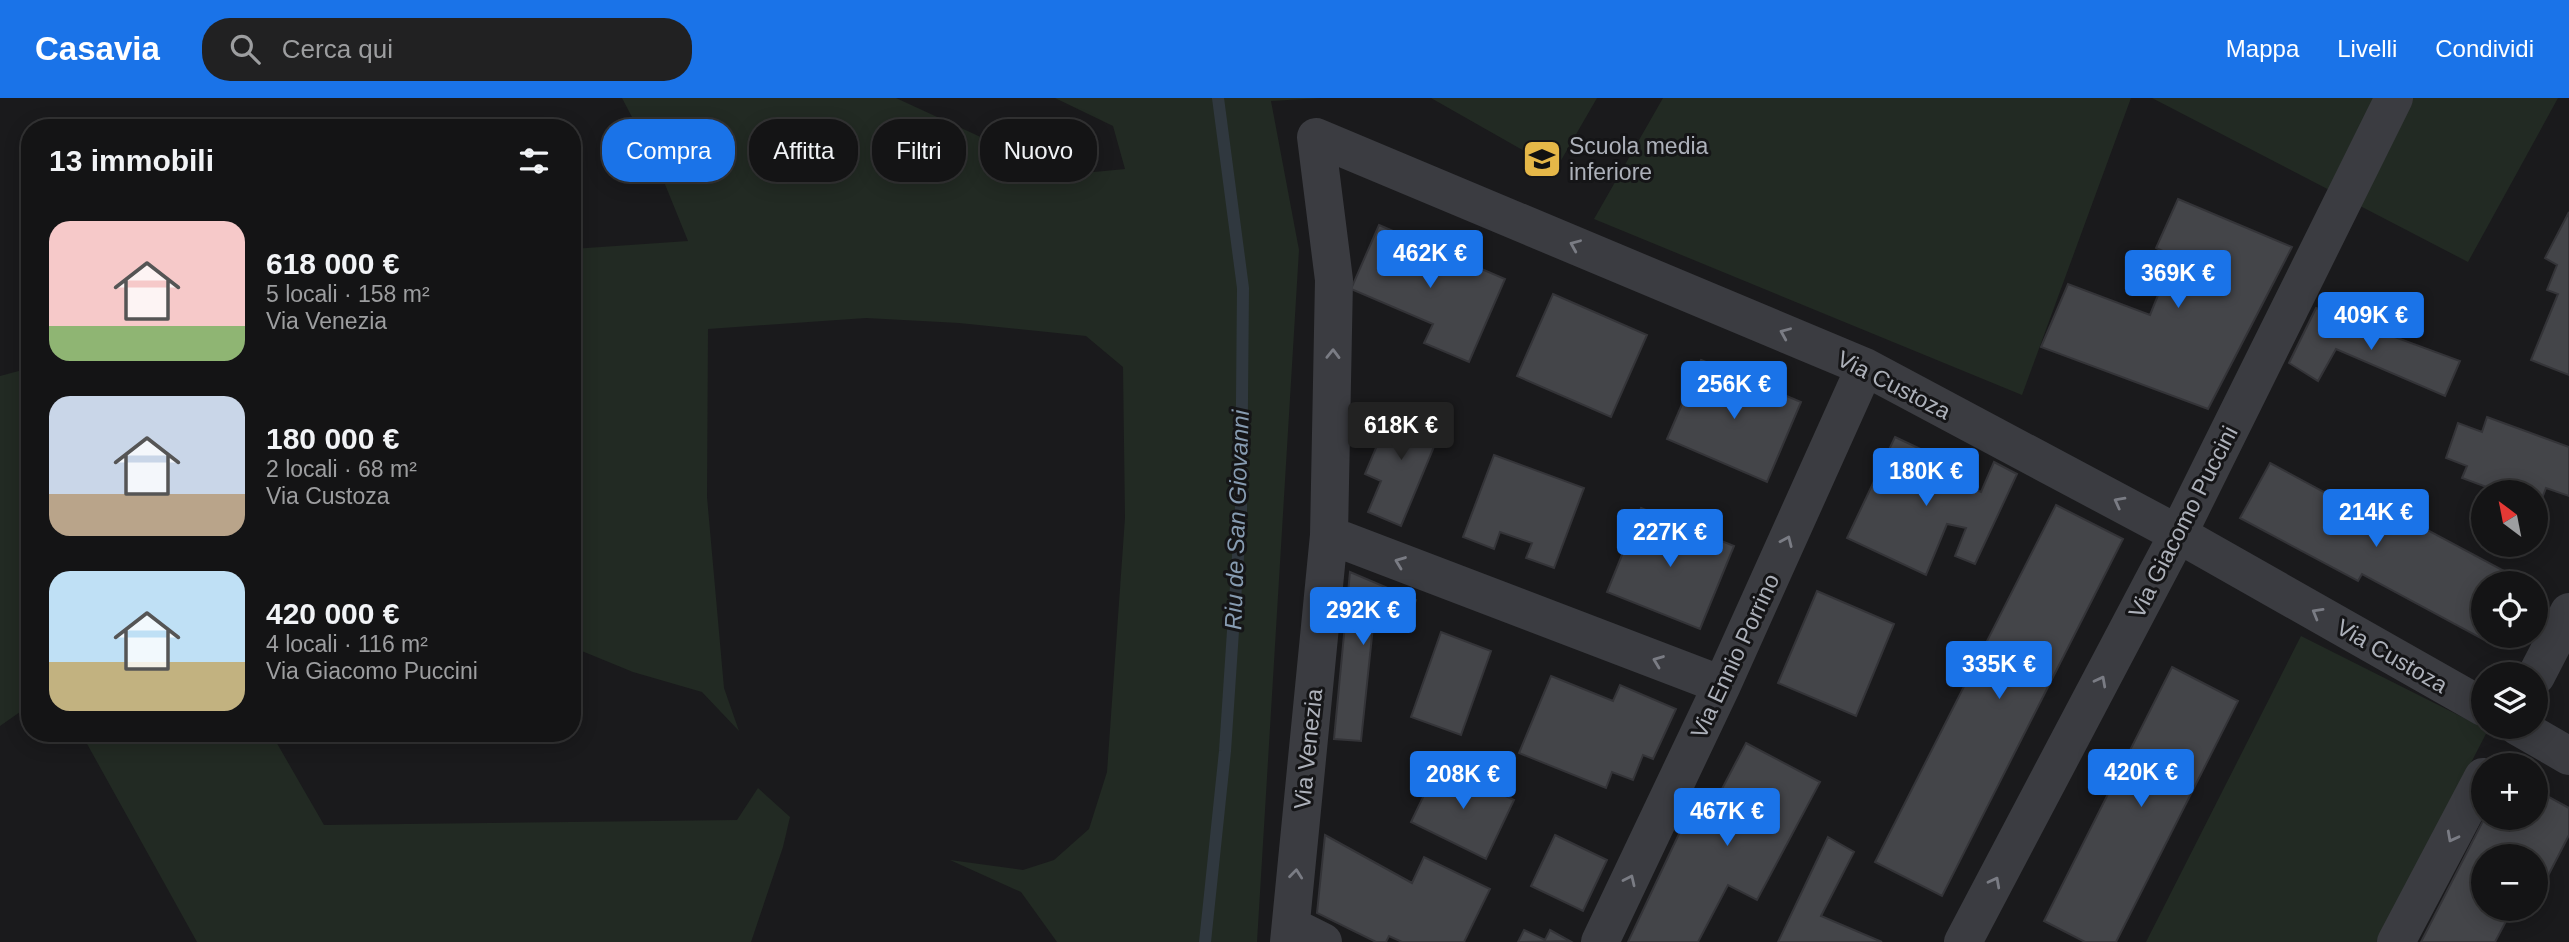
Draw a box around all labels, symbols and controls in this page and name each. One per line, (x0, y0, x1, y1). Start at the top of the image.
search box (202, 18, 692, 81)
text: Casavia (35, 30, 160, 67)
icon: search (226, 30, 264, 68)
text: Cerca qui (282, 34, 393, 64)
text: Mappa (2226, 35, 2299, 62)
text: Livelli (2337, 35, 2397, 62)
text: Condividi (2435, 35, 2534, 62)
chip: Compra (602, 119, 735, 182)
chip: Affitta (749, 119, 858, 182)
chip: Filtri (872, 119, 966, 182)
chip: Nuovo (980, 119, 1097, 182)
place label: Scuola media inferiore (1569, 133, 1709, 185)
school or university icon: Scuola media inferiore (1521, 138, 1563, 180)
icon: filters (515, 142, 553, 180)
text: 13 immobili (49, 144, 214, 177)
pin: 462K € (1373, 230, 1487, 290)
text: 462K € (1393, 240, 1467, 266)
one-way arrow (1570, 240, 1582, 254)
text: 618 000 € (266, 247, 399, 280)
icon: home (105, 249, 189, 333)
pin: 369K € (2121, 250, 2235, 310)
text: 369K € (2141, 260, 2215, 286)
text: 5 locali · 158 m² (266, 281, 430, 307)
pin: 409K € (2314, 292, 2428, 352)
text: 409K € (2334, 302, 2408, 328)
text: Via Venezia (266, 308, 387, 334)
one-way arrow (1779, 328, 1791, 342)
street label: Via Custoza (1833, 345, 1955, 425)
one-way arrow (1325, 349, 1340, 360)
pin: 256K € (1677, 362, 1791, 421)
text: 256K € (1697, 371, 1771, 397)
pin: 618K € (1344, 402, 1458, 462)
water label: Riu de San Giovanni (1219, 409, 1254, 630)
text: 618K € (1364, 412, 1438, 438)
text: 180 000 € (266, 422, 399, 455)
street label: Via Giacomo Puccini (2123, 422, 2243, 622)
icon: home (105, 424, 189, 508)
pin: 180K € (1869, 448, 1983, 508)
text: 2 locali · 68 m² (266, 456, 417, 482)
text: 180K € (1889, 458, 1963, 484)
north arrow (2471, 480, 2548, 556)
map controls (2471, 480, 2548, 921)
text: Via Custoza (266, 483, 390, 509)
pin: 214K € (2319, 490, 2433, 549)
one-way arrow (2113, 497, 2126, 511)
text: 214K € (2339, 499, 2413, 525)
pin: 227K € (1613, 510, 1727, 569)
text: 227K € (1633, 519, 1707, 545)
one-way arrow (1779, 536, 1793, 548)
one-way arrow (1395, 557, 1407, 571)
street label: Via Ennio Porrino (1685, 570, 1785, 742)
button: locate (2471, 571, 2548, 648)
pin: 292K € (1306, 588, 1420, 647)
text: 420 000 € (266, 597, 399, 630)
text: 292K € (1326, 597, 1400, 623)
icon: home (105, 599, 189, 683)
one-way arrow (2312, 608, 2325, 621)
street label: Via Custoza (2332, 614, 2452, 698)
text: 4 locali · 116 m² (266, 631, 428, 657)
pin: 335K € (1942, 642, 2056, 701)
text: 335K € (1962, 651, 2036, 677)
one-way arrow (1653, 655, 1665, 669)
text: Via Giacomo Puccini (266, 658, 478, 684)
button: layers (2471, 662, 2548, 739)
one-way arrow (2093, 675, 2106, 688)
street label: Via Venezia (1289, 687, 1327, 811)
pin: 420K € (2084, 750, 2198, 809)
pin: 208K € (1406, 752, 1520, 811)
button: + (2471, 753, 2548, 830)
text: 420K € (2104, 759, 2178, 785)
text: 208K € (1426, 761, 1500, 787)
pin: 467K € (1670, 788, 1784, 848)
text: 467K € (1690, 798, 1764, 824)
one-way arrow (2446, 830, 2460, 842)
button: − (2471, 844, 2548, 921)
one-way arrow (1288, 868, 1303, 879)
one-way arrow (1621, 875, 1635, 887)
one-way arrow (1986, 877, 2000, 889)

